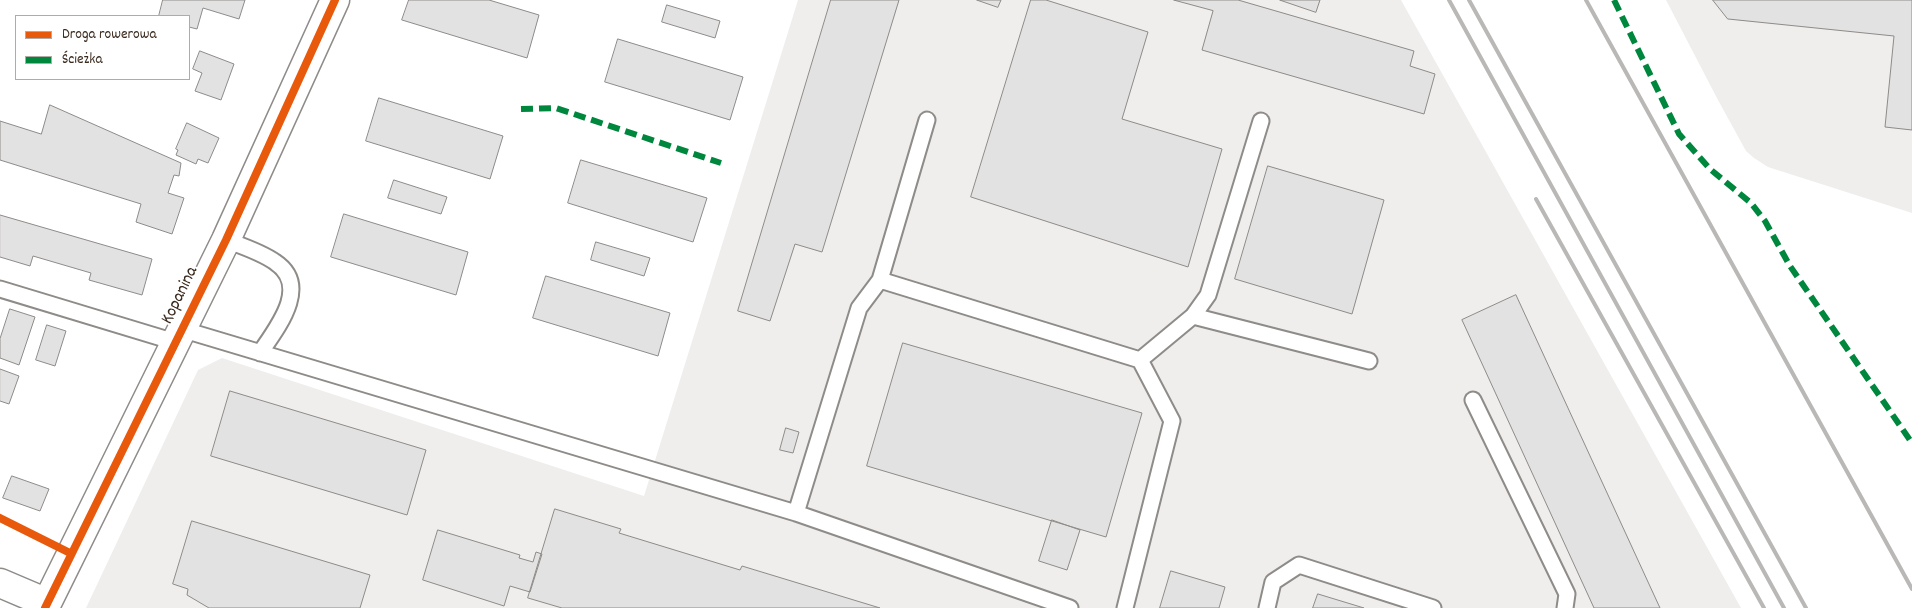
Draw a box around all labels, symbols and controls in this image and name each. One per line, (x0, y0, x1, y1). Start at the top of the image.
legend (15, 15, 190, 80)
text: Droga rowerowa (62, 24, 156, 46)
text: Ścieżka (62, 49, 102, 71)
street label: Kopanina (158, 264, 204, 328)

